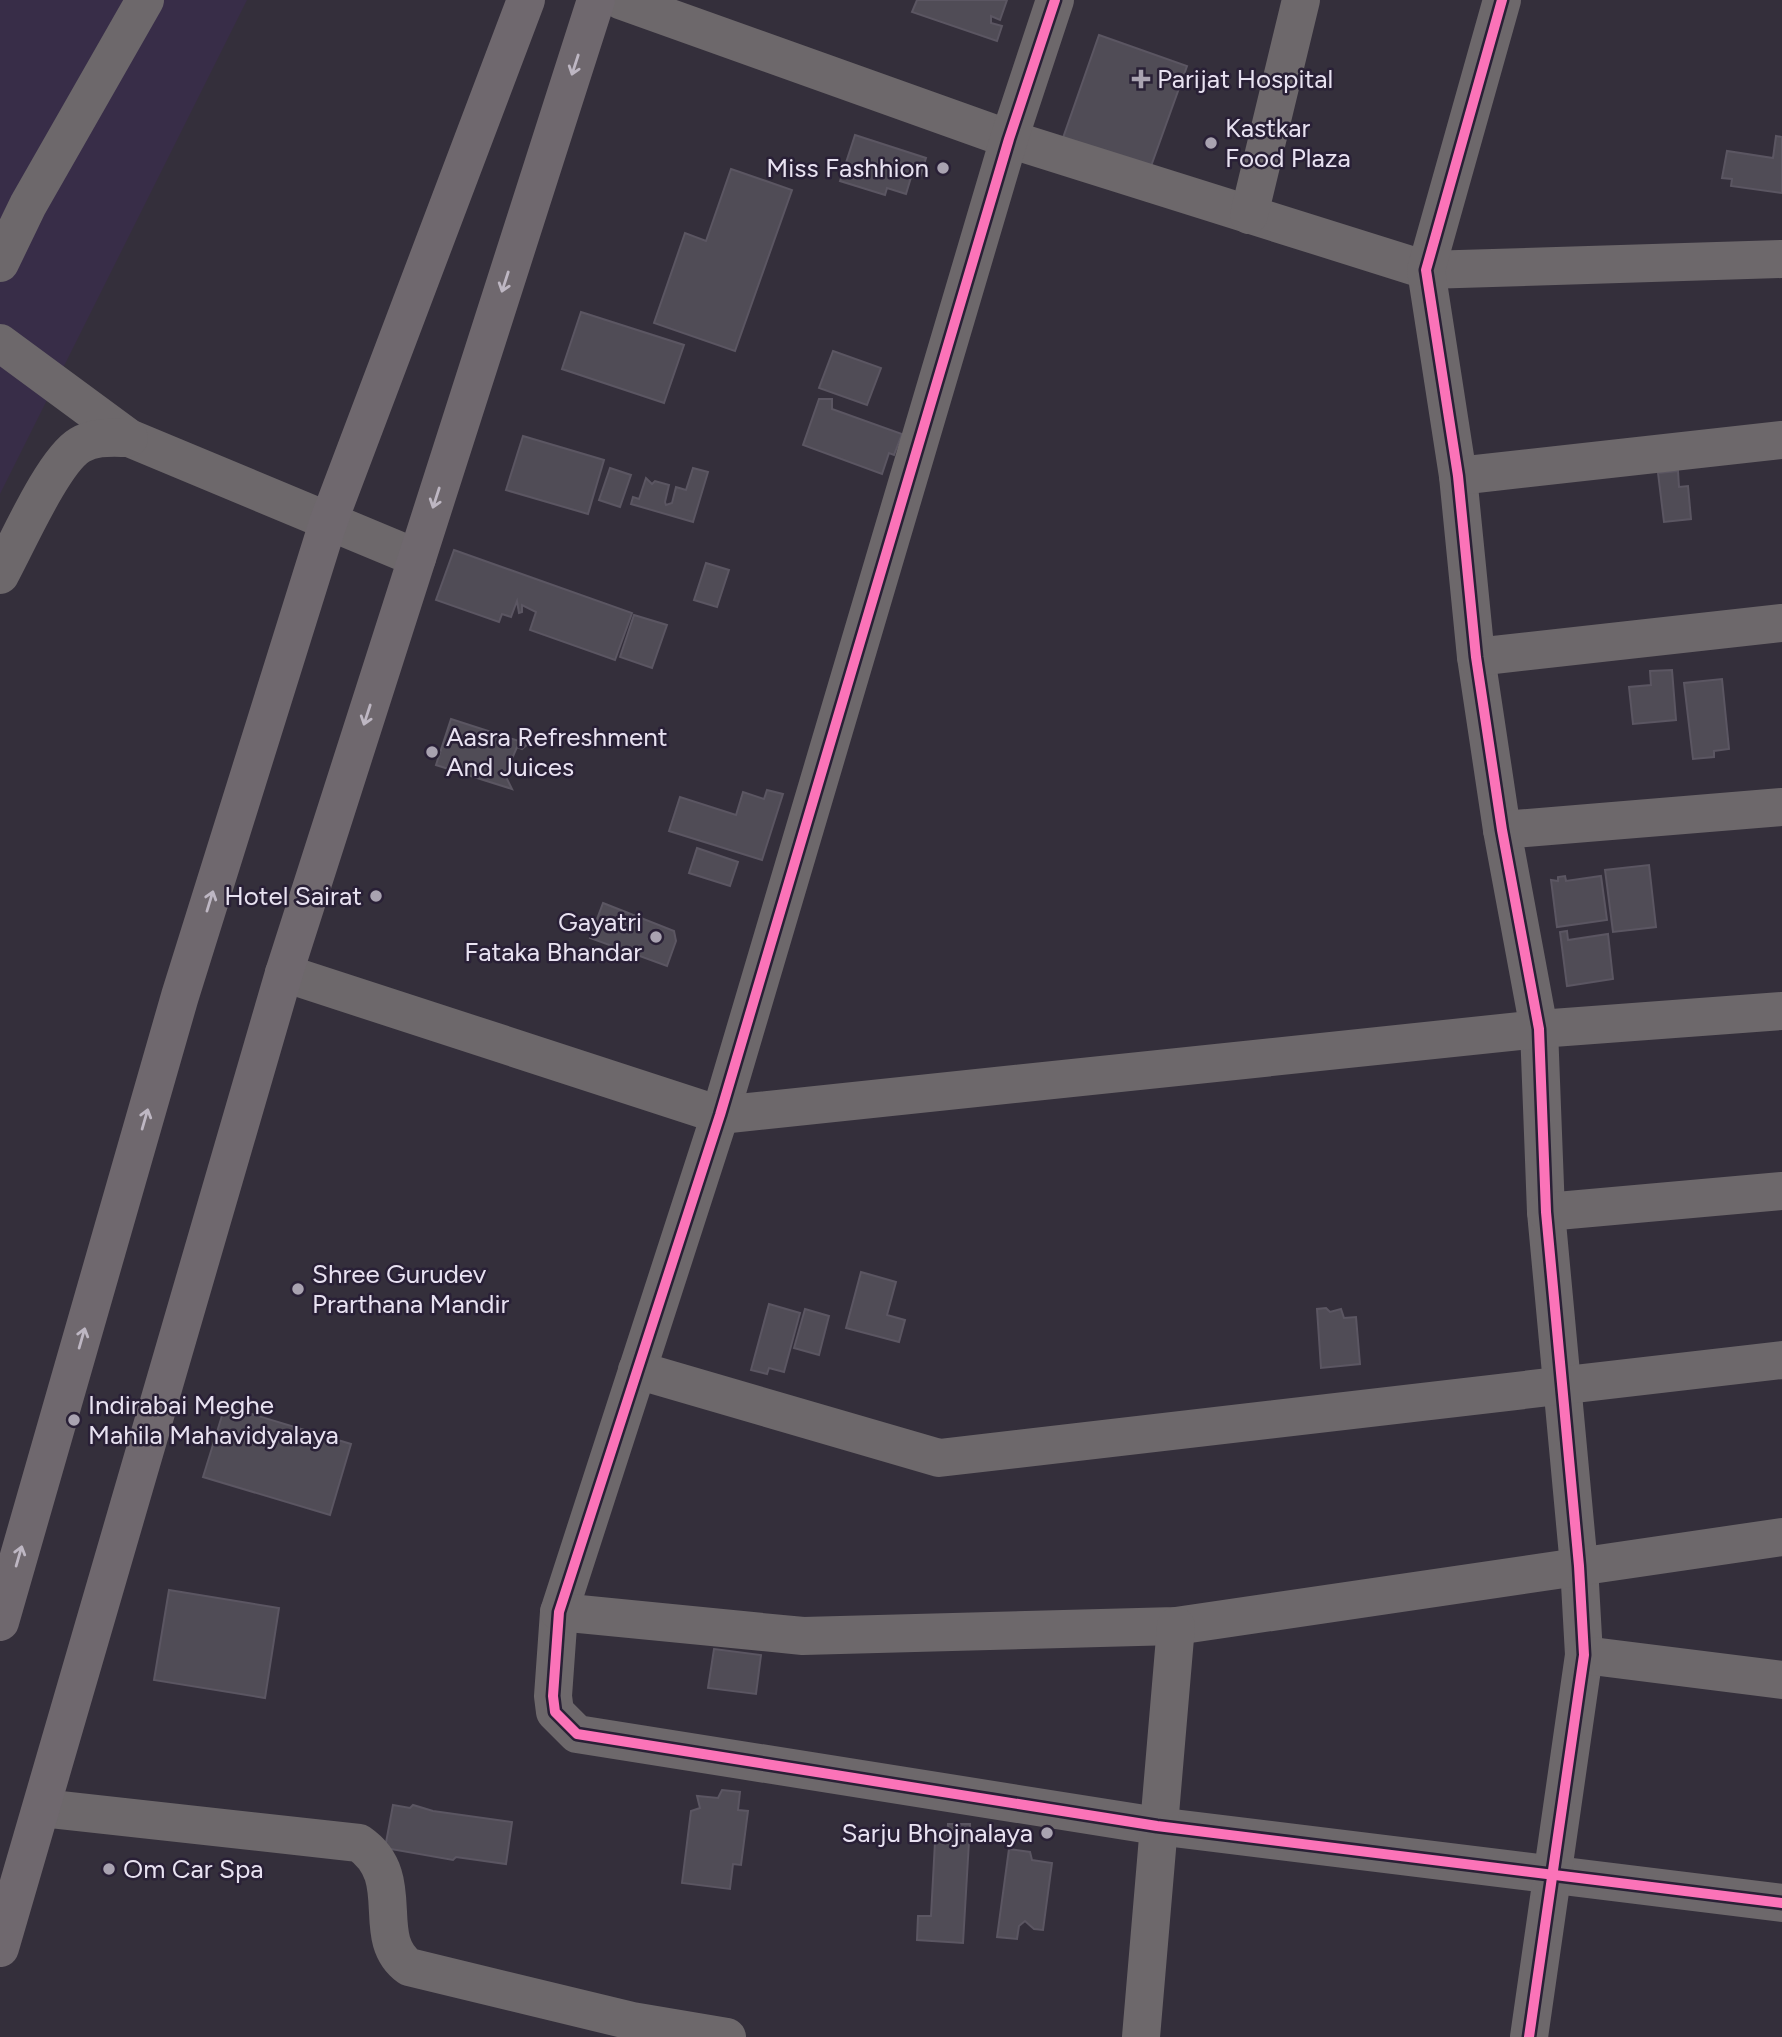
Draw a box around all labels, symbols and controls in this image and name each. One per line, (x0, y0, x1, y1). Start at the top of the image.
one-way arrow (568, 54, 581, 76)
place label: Parijat Hospital (1157, 63, 1333, 95)
marker: Parijat Hospital (1131, 69, 1151, 89)
place label: Kastkar Food Plaza (1225, 112, 1351, 174)
marker: Kastkar Food Plaza (1203, 135, 1219, 151)
place label: Miss Fashhion (766, 152, 929, 184)
marker: Miss Fashhion (935, 160, 951, 176)
one-way arrow (498, 270, 511, 292)
one-way arrow (429, 487, 441, 509)
one-way arrow (359, 704, 372, 726)
place label: Aasra Refreshment And Juices (446, 721, 668, 783)
marker: Aasra Refreshment And Juices (424, 744, 440, 760)
place label: Hotel Sairat (224, 880, 362, 912)
marker: Hotel Sairat (368, 888, 384, 904)
one-way arrow (205, 891, 217, 913)
place label: Gayatri Fataka Bhandar (464, 906, 642, 968)
marker: Gayatri Fataka Bhandar (648, 929, 664, 945)
one-way arrow (139, 1108, 152, 1131)
place label: Shree Gurudev Prarthana Mandir (312, 1258, 510, 1320)
marker: Shree Gurudev Prarthana Mandir (290, 1281, 306, 1297)
one-way arrow (76, 1327, 89, 1350)
place label: Indirabai Meghe Mahila Mahavidyalaya (88, 1389, 339, 1451)
marker: Indirabai Meghe Mahila Mahavidyalaya (66, 1412, 82, 1428)
one-way arrow (13, 1546, 26, 1568)
place label: Sarju Bhojnalaya (841, 1817, 1033, 1849)
marker: Sarju Bhojnalaya (1039, 1825, 1055, 1841)
place label: Om Car Spa (123, 1853, 264, 1885)
marker: Om Car Spa (101, 1861, 117, 1877)

